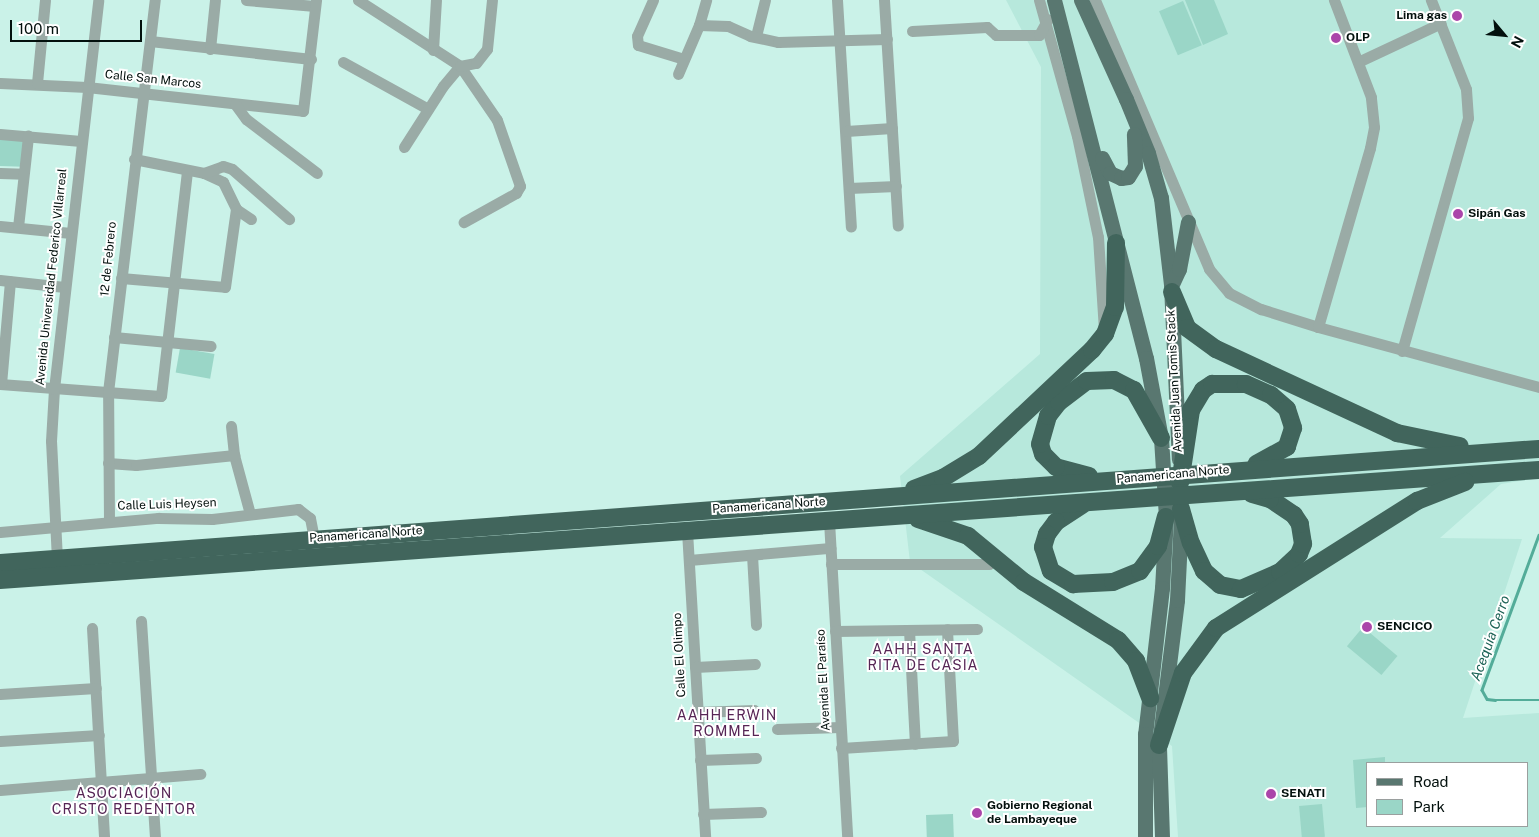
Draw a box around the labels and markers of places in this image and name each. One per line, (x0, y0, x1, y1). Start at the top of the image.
place label: Lima gas (1396, 9, 1447, 23)
marker: Lima gas (1451, 10, 1463, 22)
place label: OLP (1346, 31, 1370, 45)
marker: OLP (1330, 32, 1342, 44)
place label: Sipán Gas (1468, 207, 1526, 221)
marker: Sipán Gas (1452, 208, 1464, 220)
place label: SENCICO (1377, 620, 1432, 634)
marker: SENCICO (1361, 621, 1373, 633)
place label: SENATI (1281, 787, 1325, 801)
marker: SENATI (1265, 788, 1277, 800)
place label: Gobierno Regional de Lambayeque (987, 799, 1093, 827)
marker: Gobierno Regional de Lambayeque (971, 807, 983, 819)

